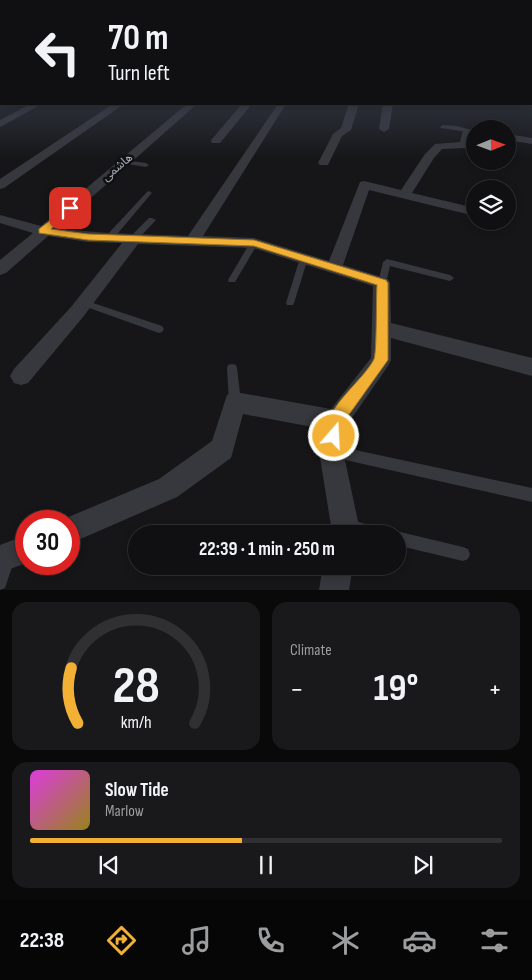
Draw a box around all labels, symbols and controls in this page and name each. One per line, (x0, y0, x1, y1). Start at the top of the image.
text: 70 m (108, 17, 168, 60)
icon: left (25, 20, 90, 85)
text: Turn left (108, 60, 170, 87)
north arrow (466, 120, 516, 170)
map controls (466, 120, 516, 230)
street label: هاشمی (99, 150, 136, 185)
button: layers (466, 180, 516, 230)
pin (49, 187, 91, 229)
icon: arrive (56, 194, 84, 222)
position arrow (307, 409, 359, 461)
speed limit sign: 30 (15, 510, 80, 575)
text: 22:39 · 1 min · 250 m (199, 538, 335, 561)
text: Climate (290, 641, 332, 660)
text: 28 (112, 655, 160, 718)
text: 19° (374, 666, 418, 711)
text: − (290, 673, 304, 706)
text: + (488, 673, 502, 706)
text: km/h (121, 712, 151, 733)
text: Slow Tide (105, 779, 169, 802)
text: Marlow (105, 802, 144, 821)
icon: previous (95, 851, 123, 879)
icon: pause (252, 851, 280, 879)
icon: next (409, 851, 437, 879)
icon: directions (104, 923, 139, 958)
icon: music (179, 923, 214, 958)
icon: phone (253, 923, 288, 958)
icon: climate (328, 923, 363, 958)
icon: car (402, 923, 437, 958)
icon: filters (477, 923, 512, 958)
text: 22:38 (20, 927, 64, 954)

